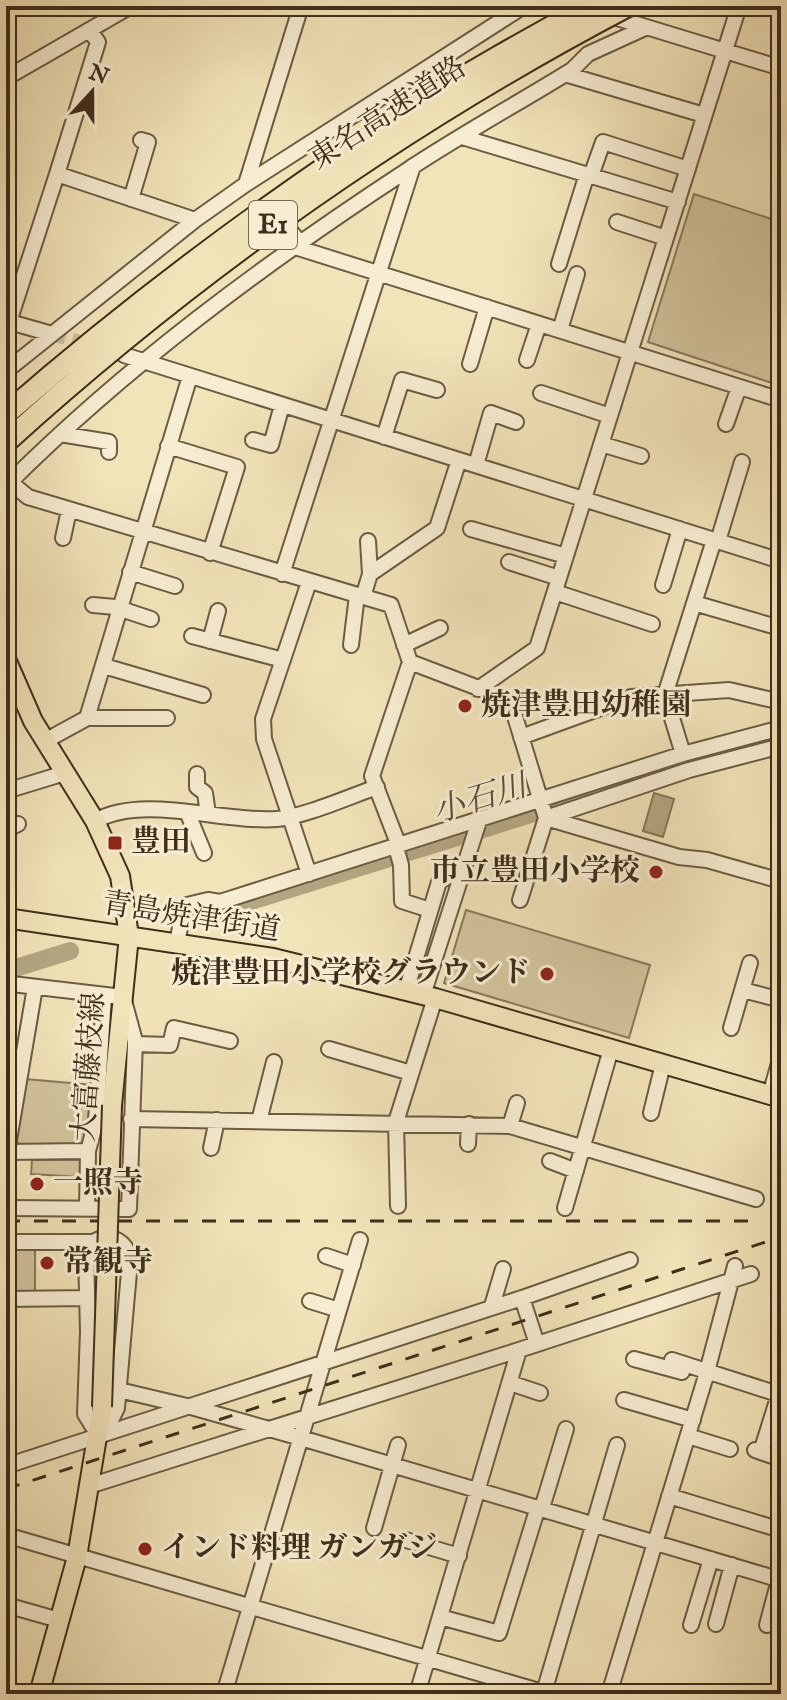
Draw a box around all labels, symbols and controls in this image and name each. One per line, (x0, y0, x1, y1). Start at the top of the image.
street label: 東名高速道路 (302, 49, 474, 179)
north arrow (52, 52, 132, 132)
text: N (84, 58, 112, 92)
road number: E1 (249, 201, 297, 249)
place label: 焼津豊田幼稚園 (481, 687, 691, 725)
marker: 焼津豊田幼稚園 (456, 697, 474, 715)
water label: 小石川 (428, 765, 535, 834)
place label: 豊田 (131, 824, 191, 862)
marker: 豊田 (106, 834, 124, 852)
place label: 市立豊田小学校 (430, 853, 640, 891)
marker: 市立豊田小学校 (647, 863, 665, 881)
street label: 青島焼津街道 (99, 885, 283, 951)
place label: 焼津豊田小学校グラウンド (171, 955, 531, 993)
marker: 焼津豊田小学校グラウンド (538, 965, 556, 983)
street label: 大富藤枝線 (66, 991, 114, 1143)
place label: 一照寺 (53, 1165, 143, 1203)
marker: 一照寺 (28, 1175, 46, 1193)
place label: 常観寺 (63, 1244, 153, 1282)
marker: 常観寺 (38, 1254, 56, 1272)
place label: インド料理 ガンガジ (161, 1530, 438, 1568)
marker: インド料理 ガンガジ (136, 1540, 154, 1558)

